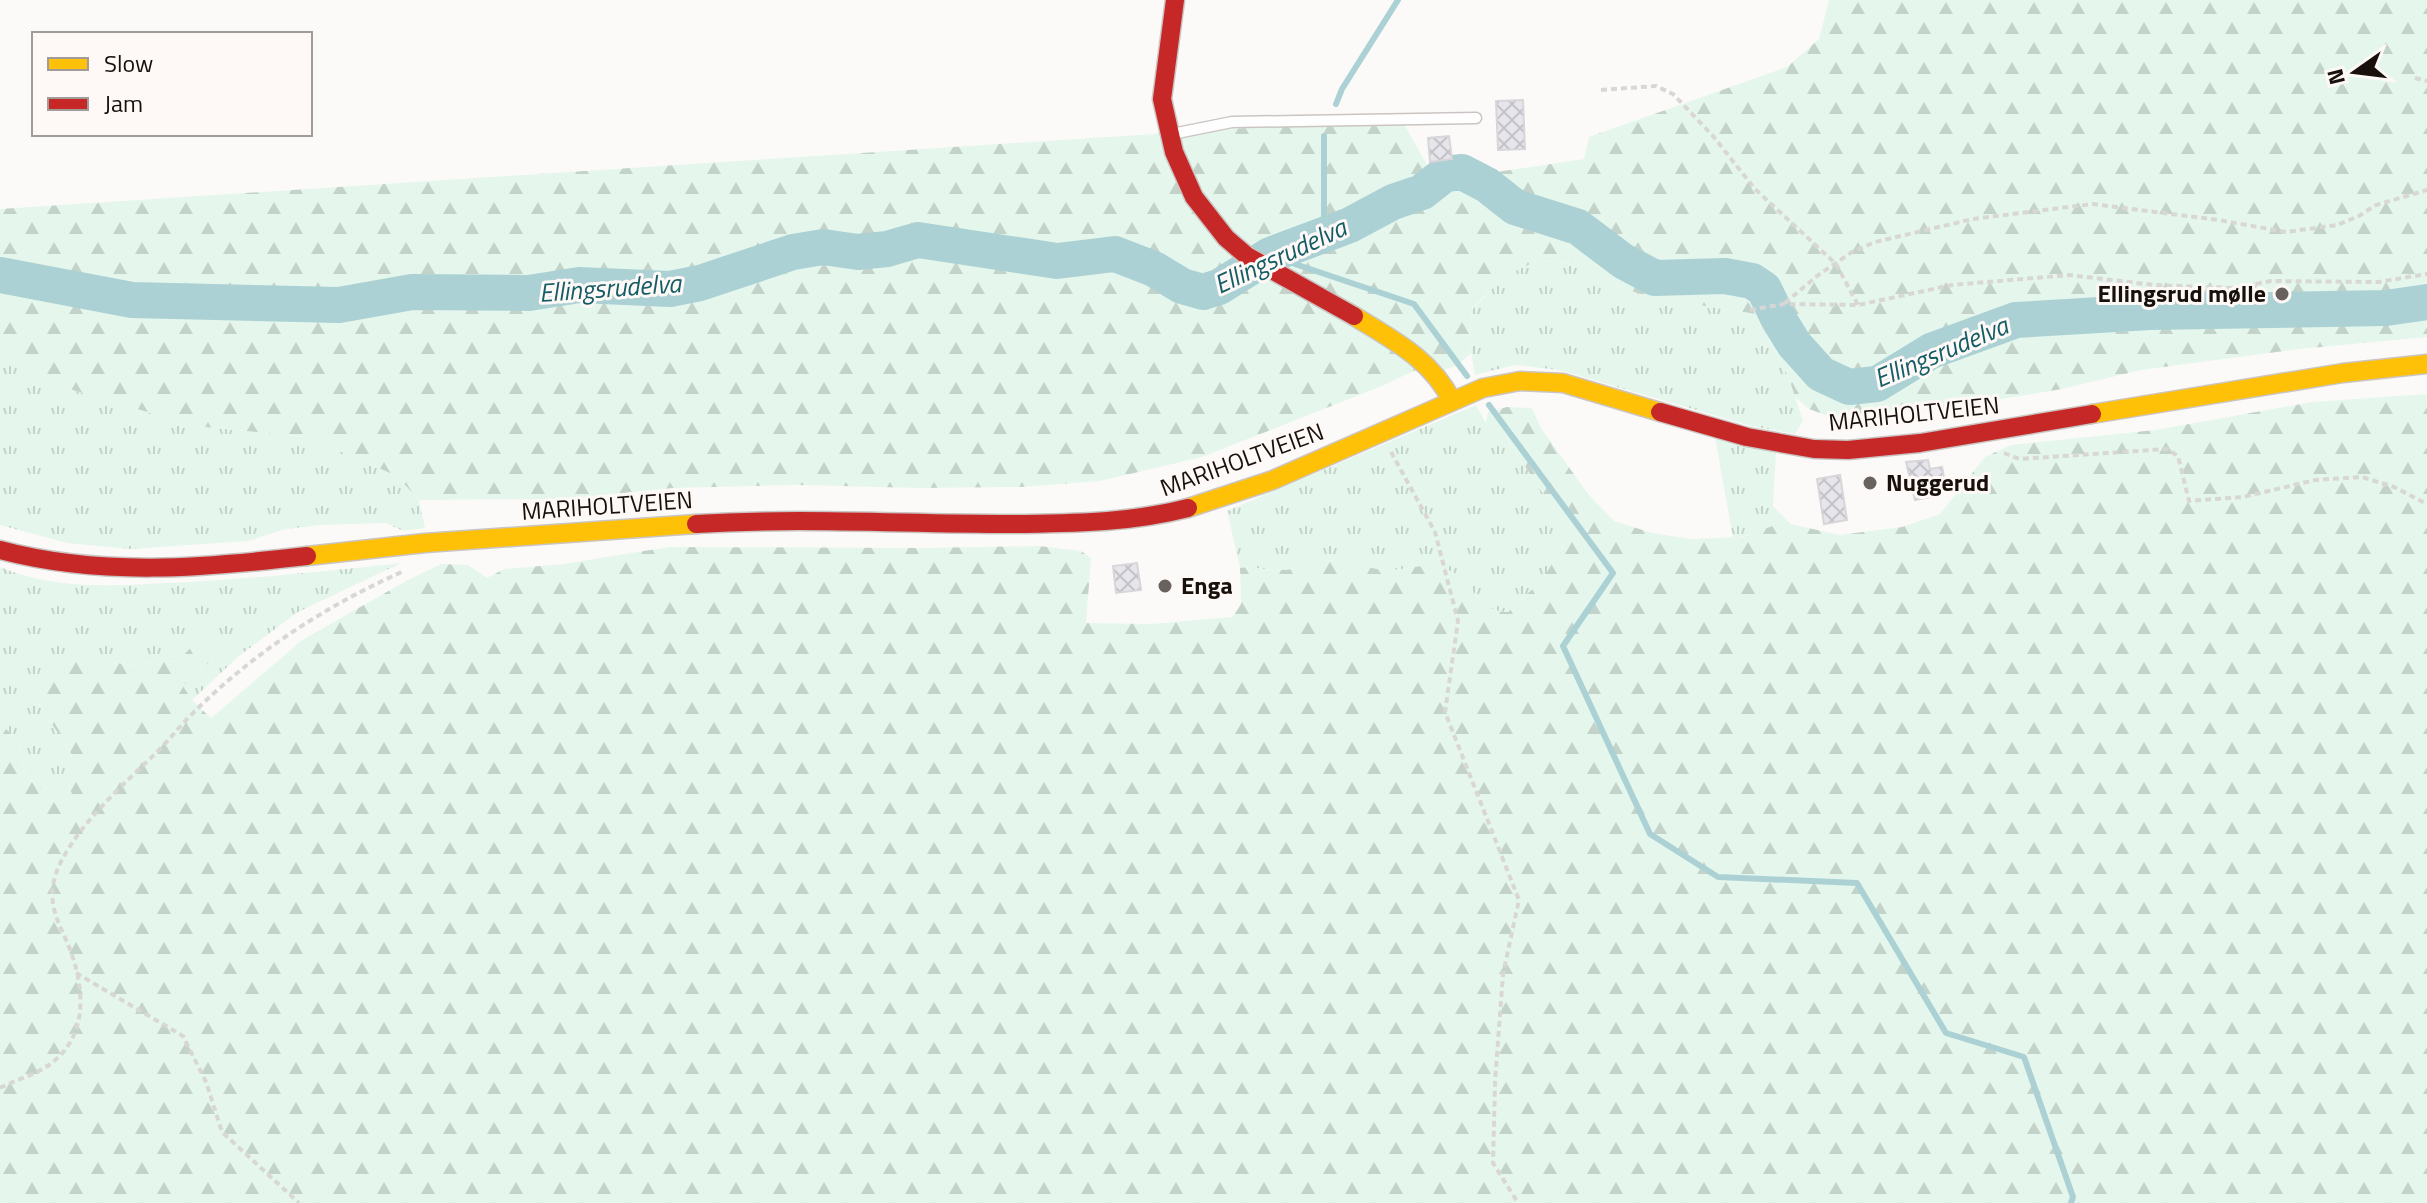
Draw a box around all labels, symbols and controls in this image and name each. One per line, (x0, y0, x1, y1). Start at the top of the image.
legend (32, 32, 312, 136)
north arrow (2315, 32, 2395, 112)
text: Slow (104, 45, 153, 81)
text: N (2317, 65, 2354, 88)
text: Jam (104, 85, 143, 121)
water label: Ellingsrudelva (1207, 207, 1354, 303)
water label: Ellingsrudelva (538, 263, 684, 312)
place label: Ellingsrud mølle (2097, 275, 2266, 311)
marker: Ellingsrud mølle (2273, 285, 2291, 303)
water label: Ellingsrudelva (1868, 305, 2016, 397)
street label: MARIHOLTVEIEN (1827, 386, 2001, 440)
street label: MARIHOLTVEIEN (1155, 413, 1328, 505)
place label: Nuggerud (1886, 464, 1989, 500)
marker: Nuggerud (1861, 474, 1879, 492)
street label: MARIHOLTVEIEN (520, 481, 694, 529)
place label: Enga (1181, 567, 1233, 603)
marker: Enga (1156, 577, 1174, 595)

